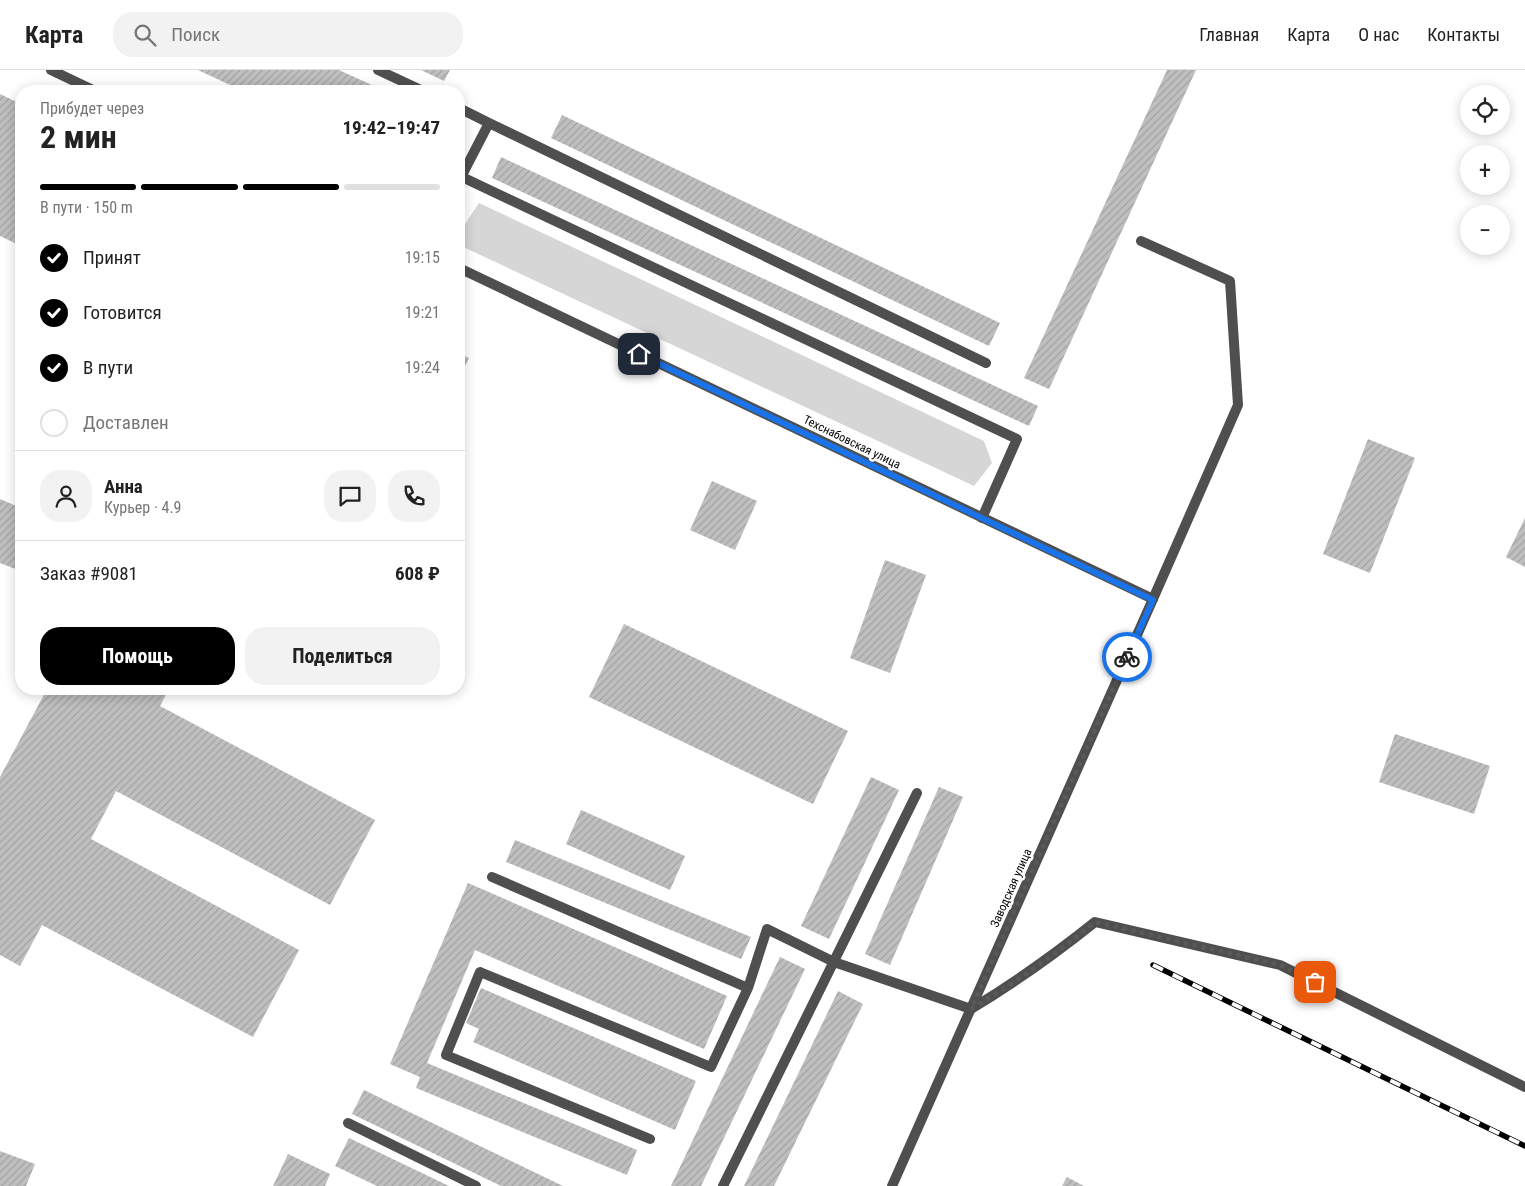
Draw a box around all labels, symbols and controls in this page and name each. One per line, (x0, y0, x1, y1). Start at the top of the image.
search box (113, 12, 463, 57)
text: Карта (25, 21, 83, 49)
icon: search (131, 21, 159, 49)
text: Поиск (171, 23, 220, 46)
text: Главная (1199, 24, 1259, 45)
text: Карта (1287, 24, 1330, 45)
text: О нас (1358, 24, 1399, 45)
text: Контакты (1427, 24, 1500, 45)
map controls (1460, 85, 1510, 255)
button: locate (1460, 85, 1510, 135)
text: Прибудет через (40, 99, 144, 118)
text: 19:42–19:47 (342, 116, 440, 139)
text: 2 мин (40, 118, 117, 156)
button: + (1460, 145, 1510, 195)
text: В пути · 150 m (40, 198, 133, 217)
button: − (1460, 205, 1510, 255)
icon: check (40, 244, 68, 272)
text: Принят (83, 246, 141, 269)
text: 19:15 (405, 248, 440, 267)
icon: check (40, 299, 68, 327)
text: Готовится (83, 301, 162, 324)
text: 19:21 (405, 303, 440, 322)
pin (618, 333, 660, 375)
icon: home (625, 340, 653, 368)
icon: check (40, 354, 68, 382)
text: В пути (83, 356, 133, 379)
text: 19:24 (405, 358, 440, 377)
text: Доставлен (83, 411, 169, 434)
street label: Техснабовская улица (801, 412, 903, 472)
button: person (40, 470, 92, 522)
button: chat (324, 470, 376, 522)
button: phone (388, 470, 440, 522)
text: Анна (104, 475, 143, 498)
text: Курьер · 4.9 (104, 498, 182, 517)
text: Заказ #9081 (40, 562, 138, 585)
text: 608 ₽ (395, 562, 440, 585)
button: Помощь (40, 627, 235, 685)
button: Поделиться (245, 627, 440, 685)
courier (1102, 632, 1152, 682)
icon: bike (1113, 643, 1141, 671)
street label: Заводская улица (987, 846, 1035, 930)
pin (1294, 961, 1336, 1003)
icon: bag (1301, 968, 1329, 996)

